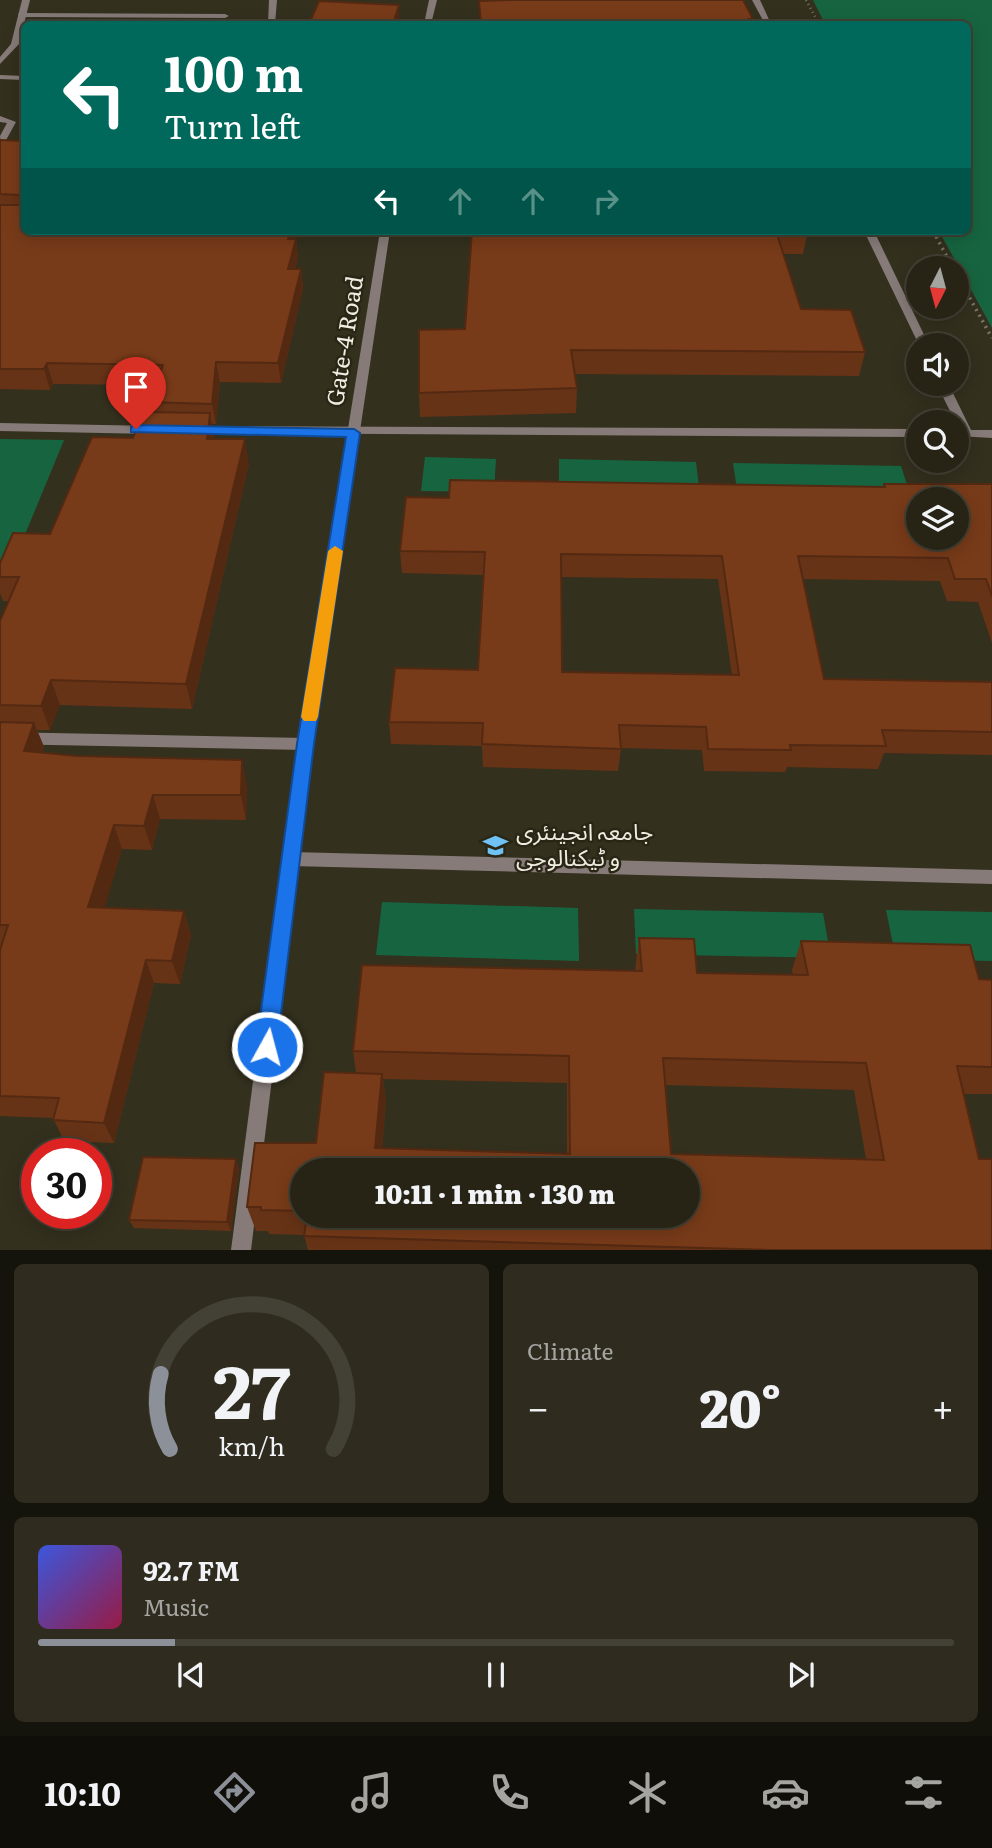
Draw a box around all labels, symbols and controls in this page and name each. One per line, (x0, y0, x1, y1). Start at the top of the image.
text: 100 m (164, 34, 303, 107)
icon: left (49, 49, 140, 140)
text: Turn left (164, 101, 301, 149)
icon: left (368, 182, 406, 220)
icon: ahead (441, 182, 479, 220)
icon: ahead (514, 182, 552, 220)
icon: right (587, 182, 625, 220)
north arrow (906, 256, 970, 318)
map controls (906, 256, 969, 550)
street label: Gate-4 Road (316, 273, 370, 408)
button: sound (906, 333, 969, 396)
pin (106, 357, 166, 429)
icon: arrive (117, 368, 155, 406)
button: search (906, 410, 969, 473)
button: layers (906, 487, 969, 550)
place label: جامعہ انجینئری و ٹیکنالوجی (516, 813, 653, 873)
school or university icon: جامعہ انجینئری و ٹیکنالوجی (482, 831, 510, 859)
position arrow (230, 1010, 304, 1084)
speed limit sign: 30 (21, 1138, 112, 1229)
text: 10:11 · 1 min · 130 m (375, 1173, 615, 1212)
text: Climate (527, 1333, 613, 1367)
text: 27 (213, 1334, 291, 1442)
text: 20° (700, 1367, 781, 1444)
text: − (527, 1377, 549, 1434)
text: + (932, 1377, 954, 1434)
text: km/h (218, 1427, 285, 1464)
text: 92.7 FM (143, 1550, 240, 1589)
text: Music (143, 1589, 209, 1623)
icon: previous (172, 1656, 210, 1694)
icon: pause (477, 1656, 515, 1694)
icon: next (782, 1656, 820, 1694)
text: 10:10 (44, 1768, 121, 1816)
icon: directions (210, 1768, 259, 1817)
icon: music (347, 1768, 396, 1817)
icon: phone (485, 1768, 534, 1817)
icon: climate (623, 1768, 672, 1817)
icon: car (761, 1768, 810, 1817)
icon: filters (899, 1768, 948, 1817)

